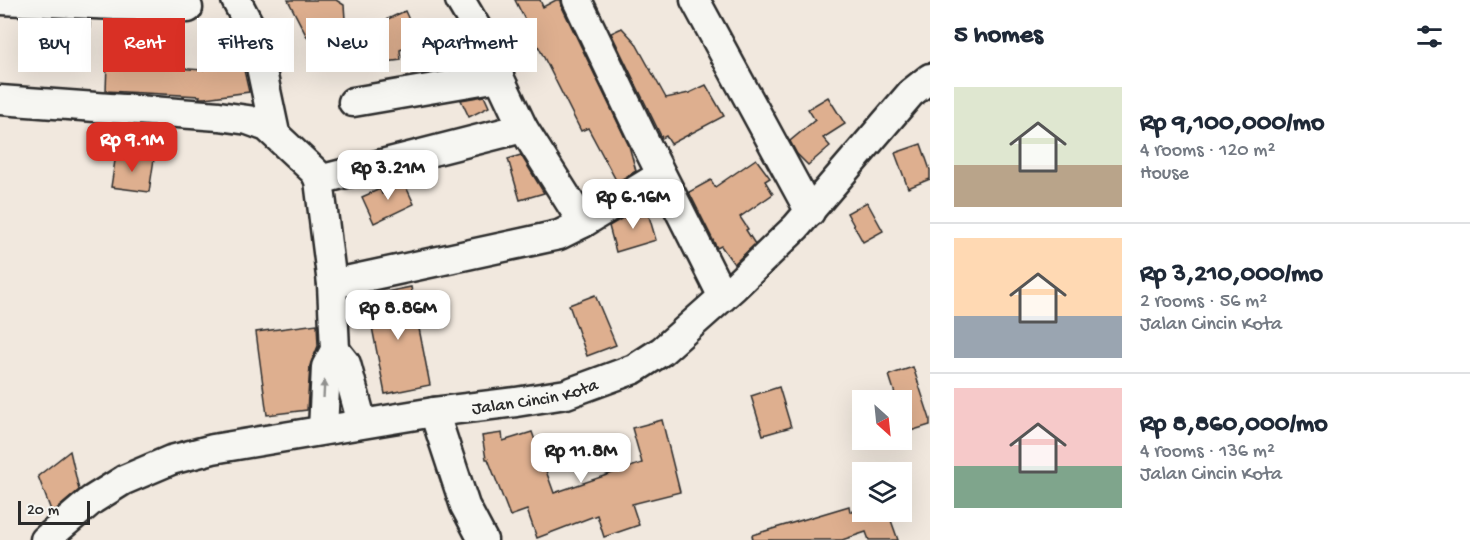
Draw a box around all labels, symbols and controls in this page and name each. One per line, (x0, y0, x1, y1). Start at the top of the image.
chip: Buy (18, 18, 91, 72)
chip: Rent (103, 18, 185, 72)
chip: Filters (197, 18, 294, 72)
chip: New (306, 18, 389, 72)
chip: Apartment (401, 18, 537, 72)
icon: filters (1413, 20, 1446, 53)
text: 5 homes (954, 21, 1043, 52)
text: Rp 9,100,000/mo (1140, 109, 1324, 140)
icon: home (1002, 111, 1074, 183)
pin: Rp 9.1M (77, 122, 187, 173)
text: Rp 9.1M (100, 130, 164, 153)
text: 4 rooms · 120 m² (1140, 140, 1275, 163)
pin: Rp 3.21M (326, 150, 450, 201)
text: Rp 3.21M (351, 158, 425, 181)
text: House (1140, 163, 1189, 186)
pin: Rp 6.16M (571, 179, 695, 230)
text: Rp 6.16M (596, 187, 670, 210)
text: Rp 3,210,000/mo (1140, 260, 1323, 291)
icon: home (1002, 262, 1074, 334)
pin: Rp 8.86M (336, 290, 460, 341)
text: 2 rooms · 56 m² (1140, 291, 1267, 314)
text: Rp 8.86M (359, 298, 437, 321)
text: Jalan Cincin Kota (1140, 314, 1282, 337)
street label: Jalan Cincin Kota (471, 375, 602, 420)
one-way arrow (319, 380, 329, 399)
north arrow (852, 390, 912, 450)
map controls (852, 390, 912, 522)
text: Rp 8,860,000/mo (1140, 410, 1328, 441)
icon: home (1002, 412, 1074, 484)
pin: Rp 11.8M (519, 433, 643, 484)
text: Rp 11.8M (545, 441, 617, 464)
text: 4 rooms · 136 m² (1140, 441, 1275, 464)
button: layers (852, 462, 912, 522)
text: Jalan Cincin Kota (1140, 464, 1282, 487)
scale bar (18, 498, 90, 526)
text: 20 m (27, 502, 59, 521)

